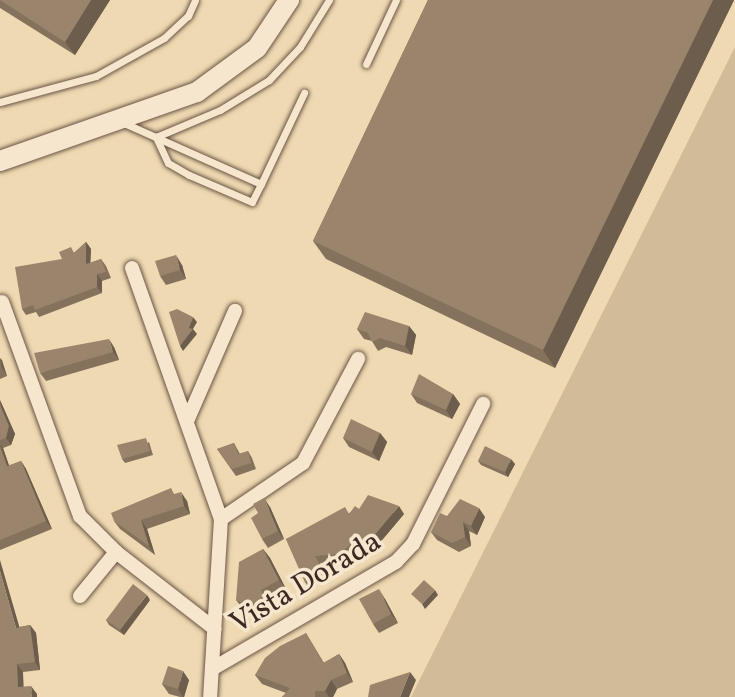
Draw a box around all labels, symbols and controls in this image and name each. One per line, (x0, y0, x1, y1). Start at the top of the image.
street label: Vista Dorada (224, 524, 388, 642)

